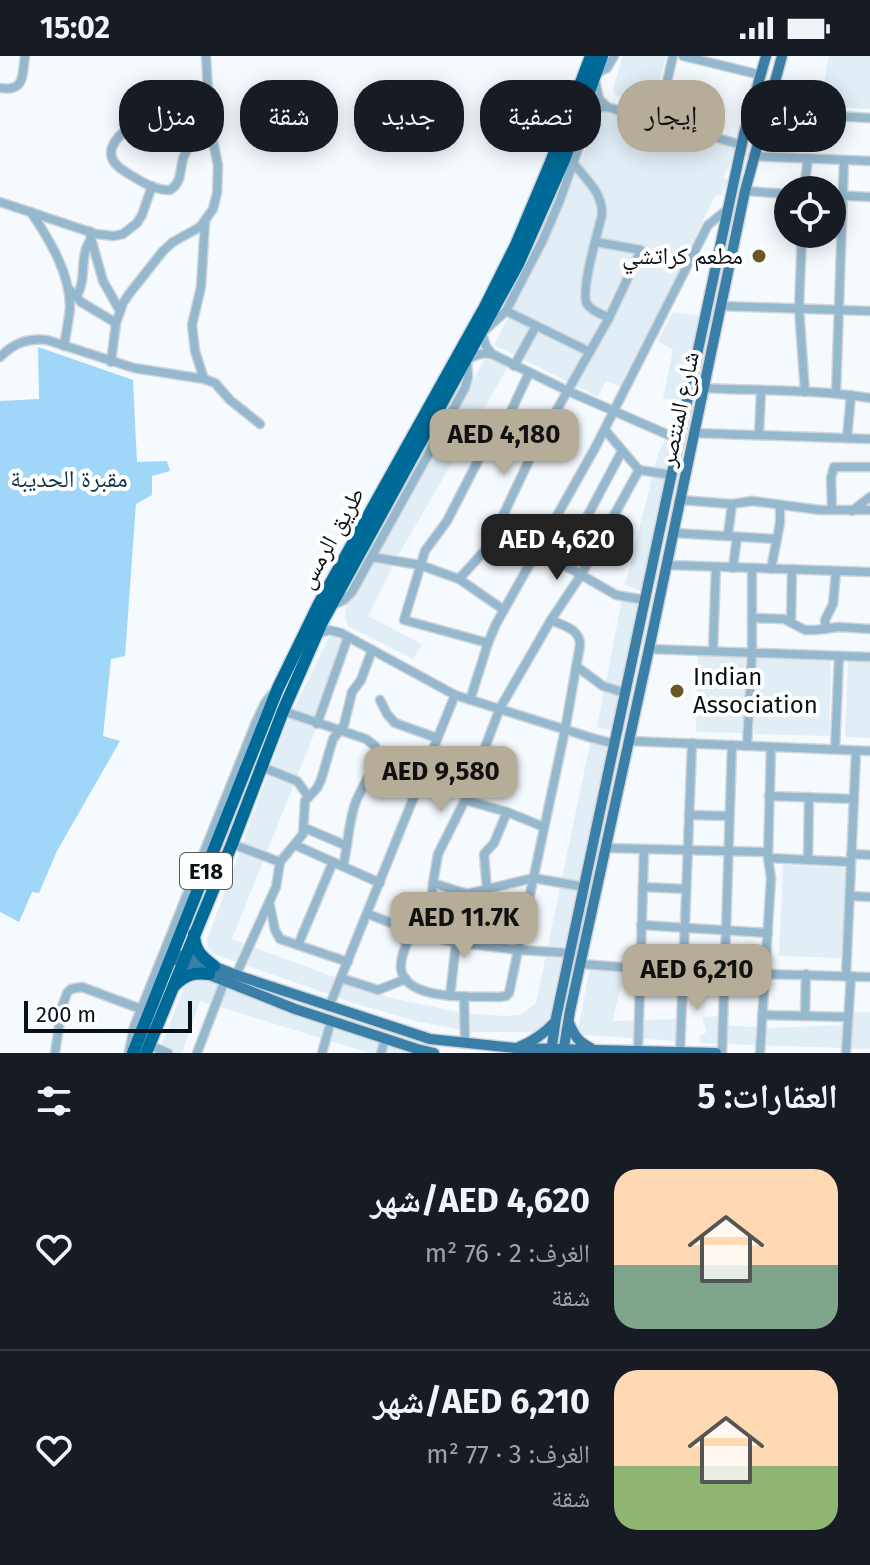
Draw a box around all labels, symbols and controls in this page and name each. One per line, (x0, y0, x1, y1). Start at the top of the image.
text: 15:02 (40, 10, 110, 46)
chip: منزل (119, 80, 224, 152)
chip: شقة (240, 80, 338, 152)
chip: جديد (354, 80, 464, 152)
chip: تصفية (480, 80, 601, 152)
chip: إيجار (617, 80, 725, 152)
chip: شراء (741, 80, 846, 152)
map controls (774, 176, 846, 248)
button: locate (774, 176, 846, 248)
place label: مطعم كراتشي (622, 242, 743, 275)
marker: مطعم كراتشي (750, 247, 768, 265)
street label: شارع المنتصر (653, 349, 706, 470)
pin: AED 4,180 (412, 409, 596, 477)
text: AED 4,180 (448, 419, 560, 450)
park label: مقبرة الحديبة (10, 465, 128, 493)
street label: طريق الرمس (292, 483, 370, 593)
pin: AED 4,620 (465, 514, 649, 582)
text: AED 4,620 (499, 524, 615, 555)
place label: Indian Association (693, 663, 818, 719)
marker: Indian Association (668, 682, 686, 700)
pin: AED 9,580 (349, 746, 533, 814)
text: AED 9,580 (382, 756, 500, 787)
road number: E18 (180, 853, 232, 889)
pin: AED 11.7K (372, 892, 556, 960)
text: AED 11.7K (409, 902, 519, 933)
pin: AED 6,210 (605, 944, 789, 1012)
text: AED 6,210 (640, 954, 754, 985)
scale bar (24, 997, 192, 1033)
text: 200 m (36, 1001, 96, 1028)
text: العقارات: 5 (698, 1076, 838, 1117)
icon: filters (32, 1079, 76, 1123)
text: AED 4,620/شهر (370, 1180, 590, 1221)
icon: home (678, 1201, 774, 1297)
icon: heart (32, 1227, 76, 1271)
text: الغرف: 2 · 76 m² (425, 1238, 590, 1269)
text: شقة (551, 1282, 590, 1313)
text: AED 6,210/شهر (374, 1381, 590, 1422)
icon: home (678, 1402, 774, 1498)
icon: heart (32, 1428, 76, 1472)
text: الغرف: 3 · 77 m² (426, 1439, 590, 1470)
text: شقة (551, 1483, 590, 1514)

